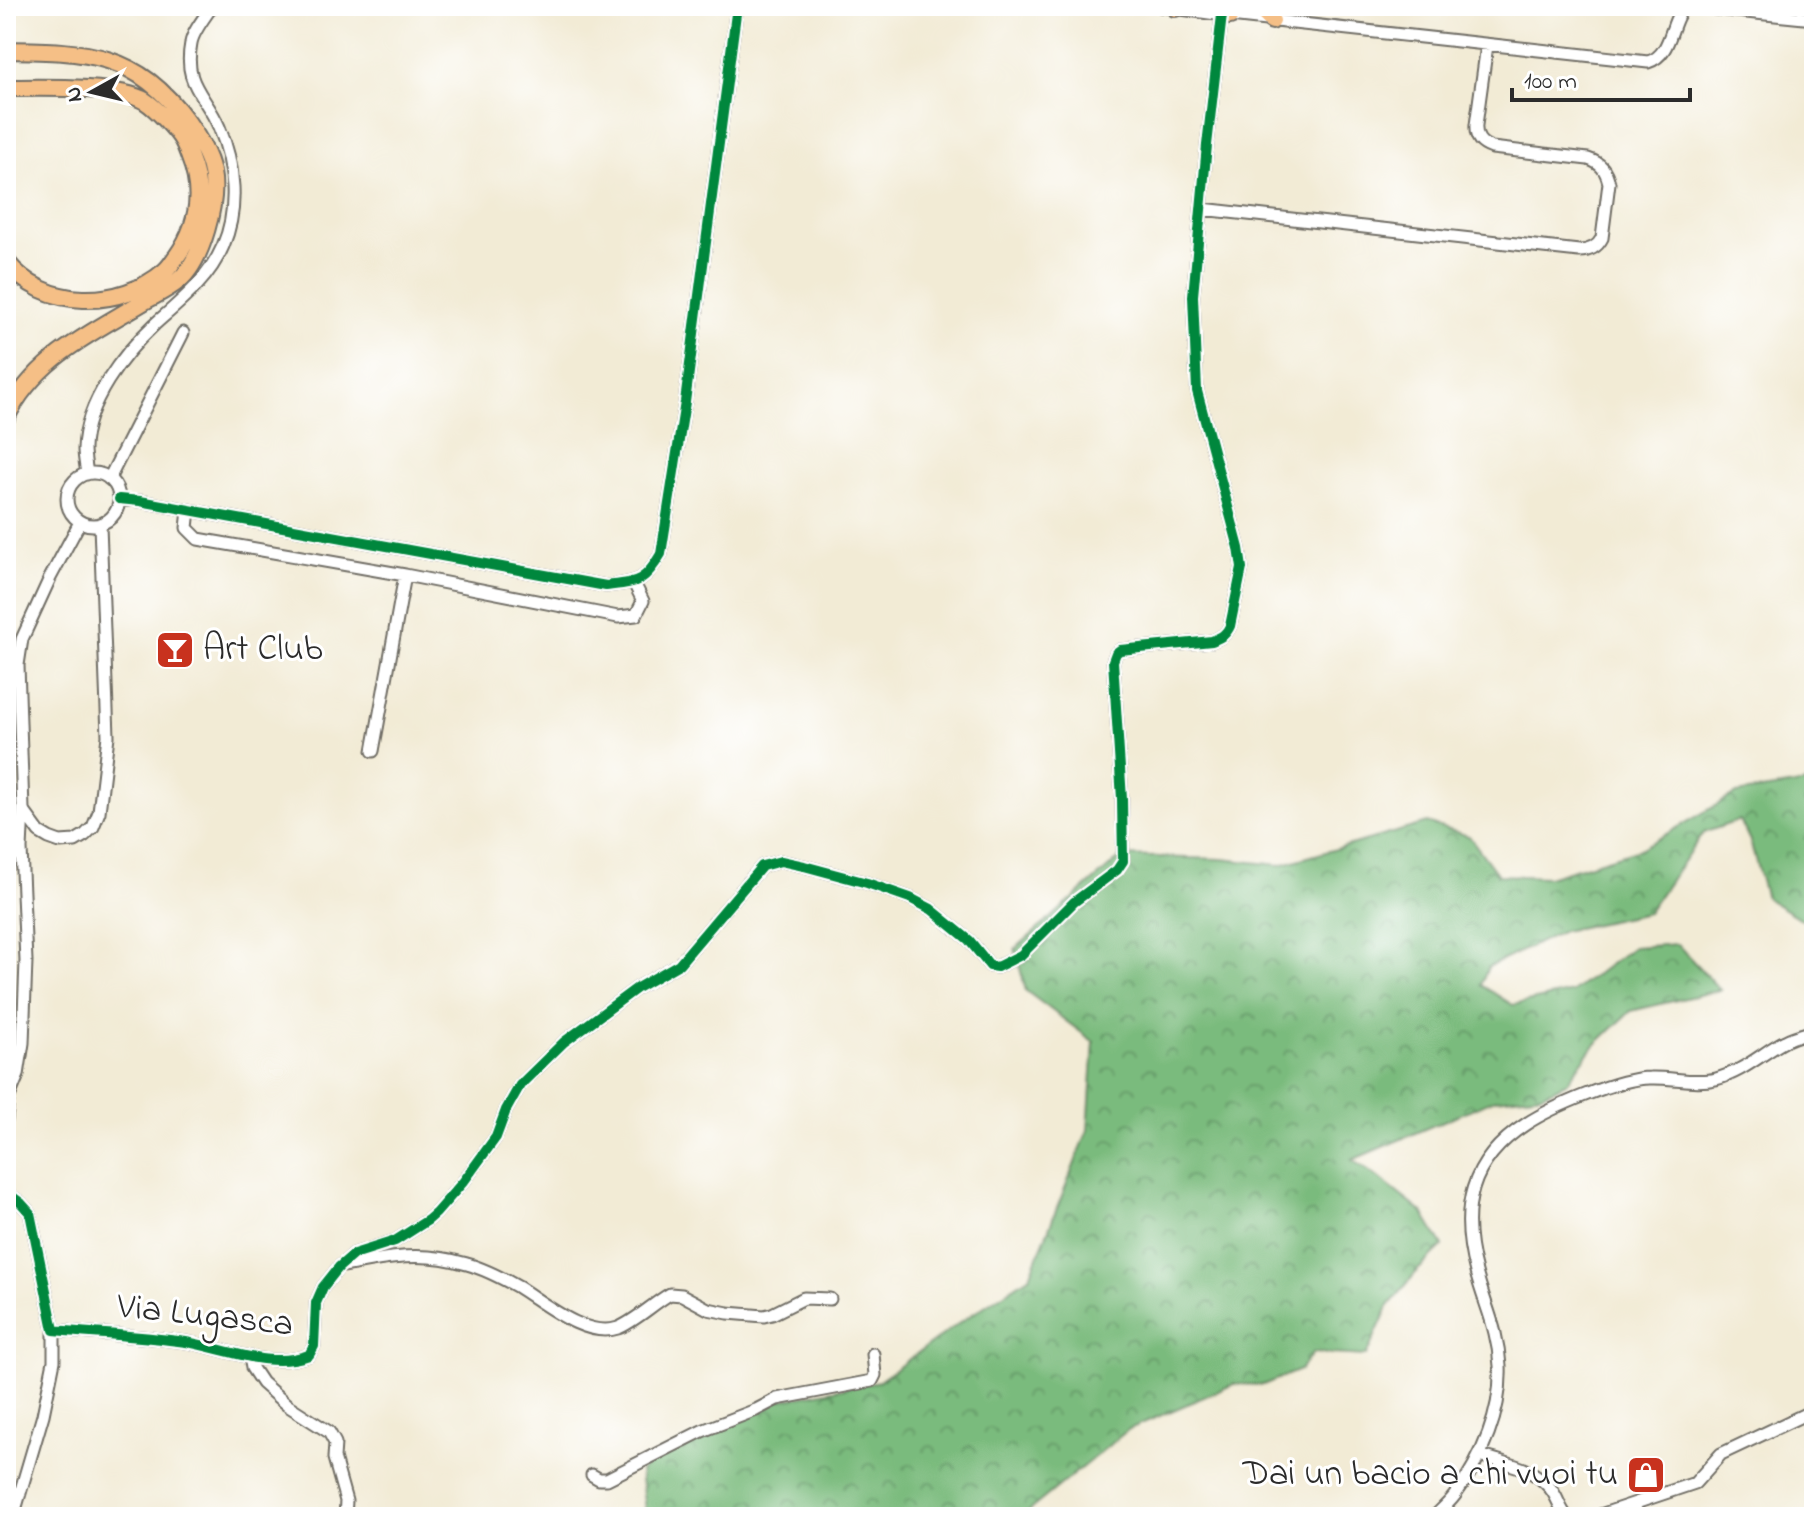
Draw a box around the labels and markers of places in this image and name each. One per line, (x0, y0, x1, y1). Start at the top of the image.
place label: Art Club (203, 624, 323, 677)
bar icon: Art Club (154, 629, 196, 671)
place label: Dai un bacio a chi vuoi tu (1242, 1449, 1618, 1502)
shop icon: Dai un bacio a chi vuoi tu (1625, 1454, 1667, 1496)

